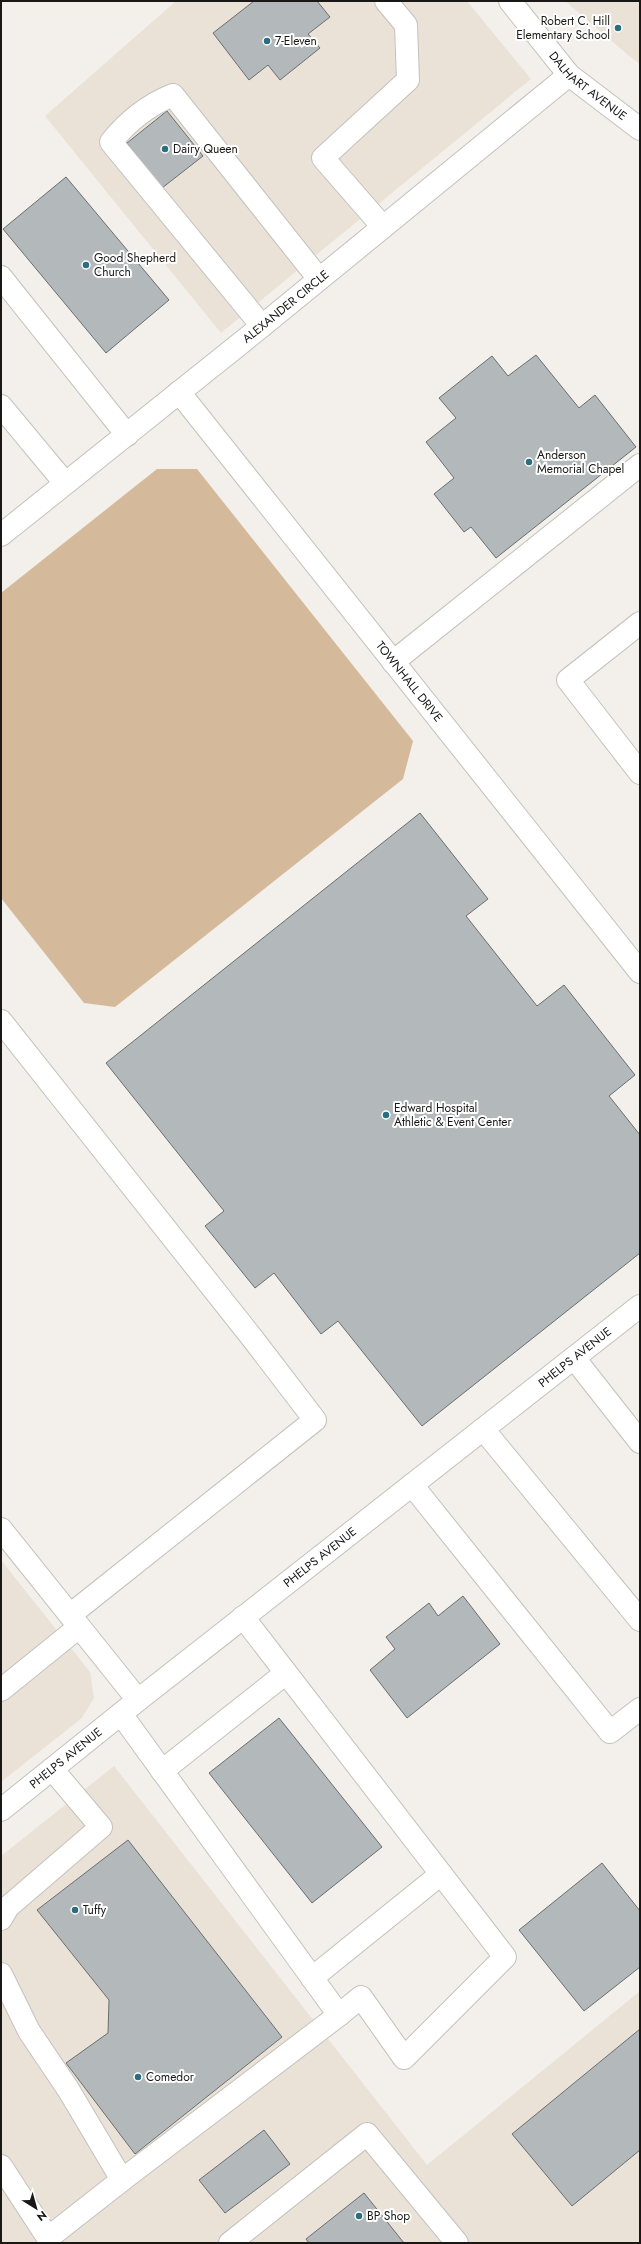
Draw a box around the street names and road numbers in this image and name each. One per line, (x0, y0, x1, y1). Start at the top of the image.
street label: DALHART AVENUE (545, 48, 631, 125)
street label: ALEXANDER CIRCLE (238, 266, 333, 347)
street label: TOWNHALL DRIVE (371, 637, 447, 726)
street label: PHELPS AVENUE (534, 1323, 615, 1392)
street label: PHELPS AVENUE (280, 1523, 360, 1592)
street label: PHELPS AVENUE (26, 1723, 106, 1793)

